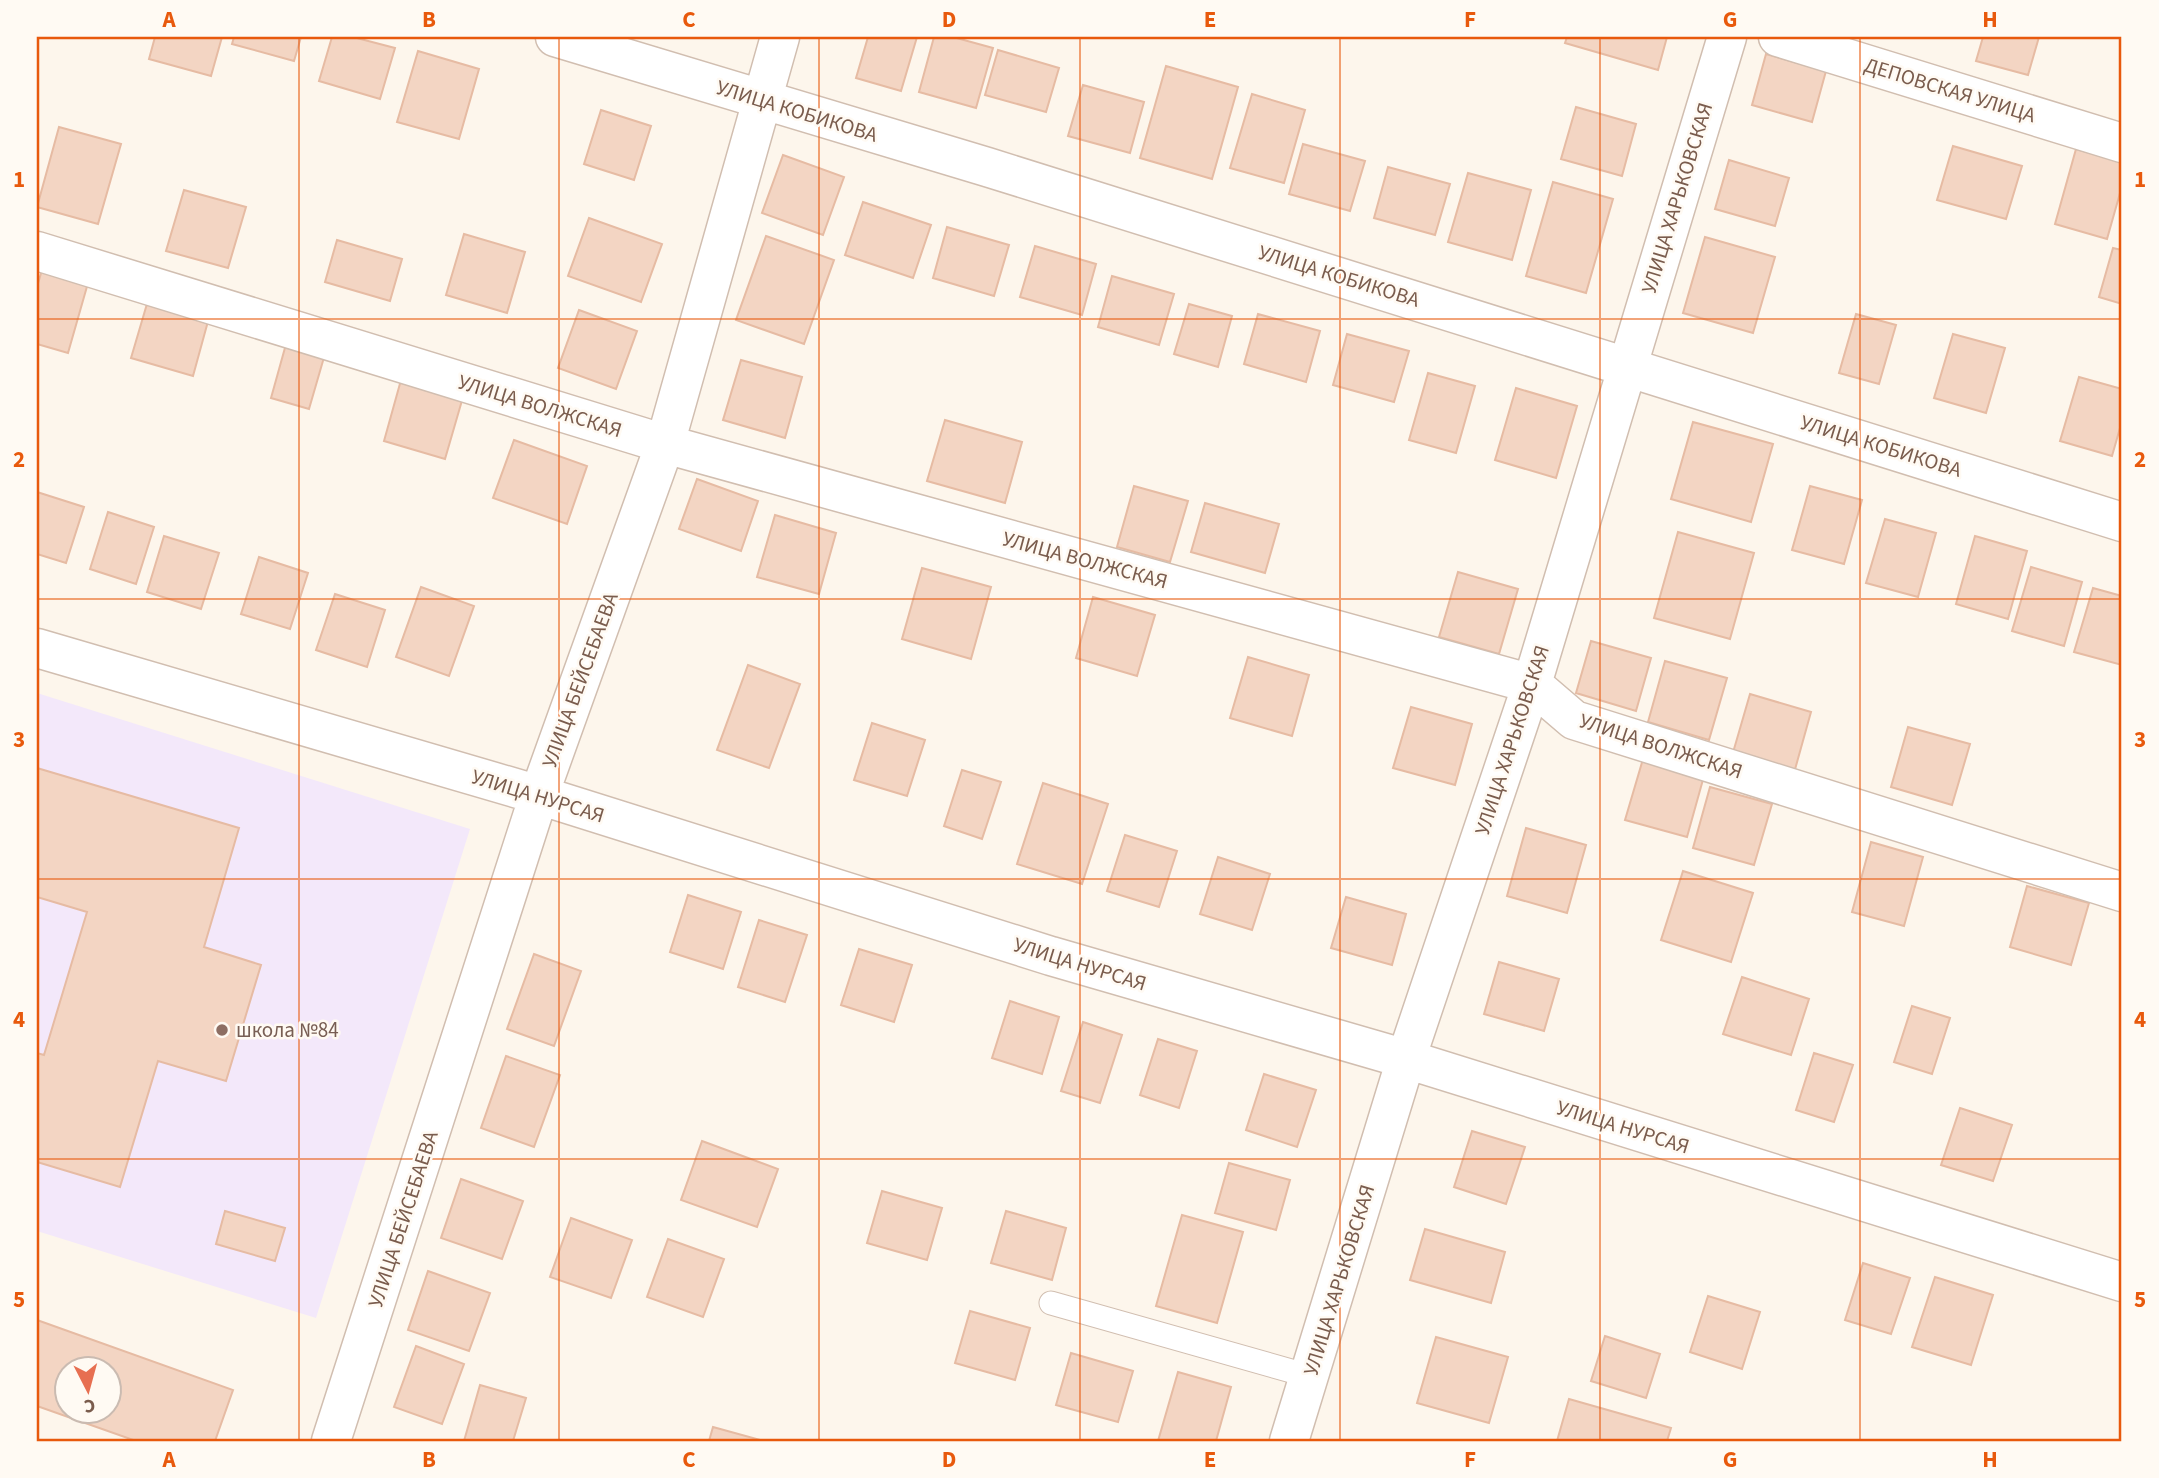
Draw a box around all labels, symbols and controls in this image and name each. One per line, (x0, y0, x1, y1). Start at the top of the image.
text: A (161, 3, 176, 36)
text: B (422, 3, 436, 36)
text: C (682, 3, 696, 36)
text: D (942, 3, 956, 36)
text: E (1204, 3, 1216, 36)
text: F (1464, 3, 1476, 36)
text: G (1723, 3, 1737, 36)
text: H (1982, 3, 1998, 36)
street label: ДЕПОВСКАЯ УЛИЦА (1861, 50, 2040, 130)
street label: УЛИЦА КОБИКОВА (713, 72, 882, 150)
street label: УЛИЦА ХАРЬКОВСКАЯ (1634, 99, 1720, 297)
text: 1 (13, 163, 25, 196)
text: 1 (2134, 163, 2146, 196)
street label: УЛИЦА КОБИКОВА (1255, 237, 1424, 315)
street label: УЛИЦА ВОЛЖСКАЯ (454, 367, 626, 445)
street label: УЛИЦА КОБИКОВА (1797, 407, 1966, 485)
text: 2 (13, 443, 25, 476)
text: 2 (2134, 443, 2146, 476)
street label: УЛИЦА ВОЛЖСКАЯ (999, 524, 1171, 596)
street label: УЛИЦА БЕЙСЕБАЕВА (534, 588, 626, 772)
street label: УЛИЦА ХАРЬКОВСКАЯ (1467, 641, 1557, 839)
street label: УЛИЦА ВОЛЖСКАЯ (1576, 705, 1746, 787)
text: 3 (13, 723, 25, 756)
text: 3 (2134, 723, 2146, 756)
street label: УЛИЦА НУРСАЯ (468, 762, 608, 830)
street label: УЛИЦА НУРСАЯ (1010, 930, 1150, 998)
text: 4 (13, 1003, 25, 1036)
text: 4 (2134, 1003, 2146, 1036)
place label: школа №84 (236, 1015, 339, 1045)
marker: школа №84 (214, 1022, 230, 1038)
street label: УЛИЦА НУРСАЯ (1553, 1093, 1693, 1161)
street label: УЛИЦА БЕЙСЕБАЕВА (360, 1126, 446, 1311)
street label: УЛИЦА ХАРЬКОВСКАЯ (1296, 1181, 1382, 1379)
text: 5 (13, 1283, 25, 1316)
text: 5 (2134, 1283, 2146, 1316)
north arrow (52, 1356, 122, 1426)
text: С (83, 1391, 97, 1419)
text: A (161, 1443, 176, 1476)
text: B (422, 1443, 436, 1476)
text: C (682, 1443, 696, 1476)
text: D (942, 1443, 956, 1476)
text: E (1204, 1443, 1216, 1476)
text: F (1464, 1443, 1476, 1476)
text: G (1723, 1443, 1737, 1476)
text: H (1982, 1443, 1998, 1476)

